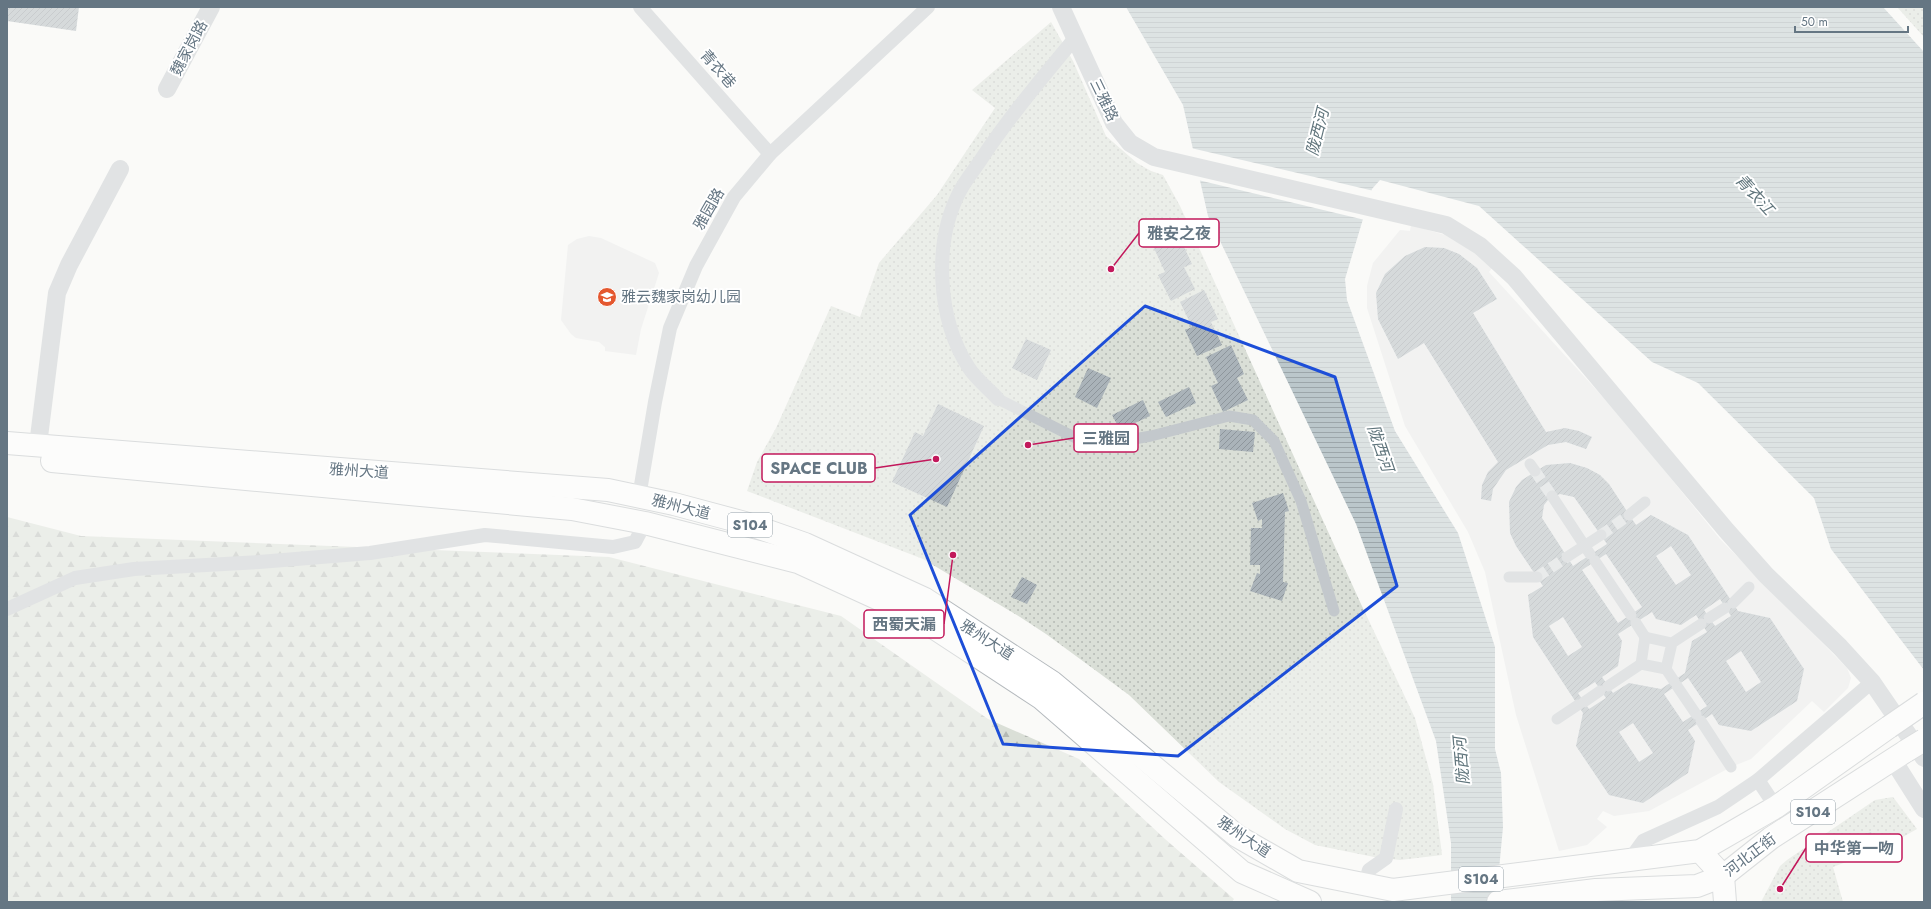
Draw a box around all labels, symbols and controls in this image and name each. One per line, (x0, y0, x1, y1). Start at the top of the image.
scale bar (1795, 8, 1908, 34)
text: 50 m (1801, 13, 1828, 31)
street label: 魏家岗路 (165, 16, 213, 80)
street label: 青衣巷 (695, 45, 741, 93)
street label: 三雅路 (1084, 75, 1124, 125)
water label: 陇西河 (1301, 103, 1335, 158)
water label: 青衣江 (1730, 169, 1781, 221)
street label: 雅园路 (688, 184, 730, 234)
callout: 雅安之夜 (1139, 219, 1219, 247)
text: 雅安之夜 (1147, 222, 1211, 245)
school or university icon: 雅云魏家岗幼儿园 (596, 286, 618, 308)
place label: 雅云魏家岗幼儿园 (621, 286, 741, 308)
water label: 陇西河 (1362, 422, 1400, 477)
callout: 三雅园 (1074, 424, 1138, 452)
text: 三雅园 (1082, 427, 1130, 450)
callout: SPACE CLUB (762, 454, 875, 482)
text: SPACE CLUB (770, 457, 868, 480)
street label: 雅州大道 (328, 458, 390, 484)
street label: 雅州大道 (649, 489, 713, 525)
road number: S104 (728, 513, 772, 537)
callout: 西蜀天漏 (864, 610, 944, 638)
text: 西蜀天漏 (872, 613, 936, 636)
street label: 雅州大道 (956, 614, 1018, 666)
water label: 陇西河 (1448, 733, 1475, 786)
road number: S104 (1791, 800, 1835, 824)
street label: 雅州大道 (1213, 811, 1275, 863)
street label: 河北正街 (1719, 828, 1781, 882)
callout: 中华第一吻 (1806, 834, 1902, 862)
text: 中华第一吻 (1814, 837, 1894, 860)
road number: S104 (1459, 867, 1503, 891)

